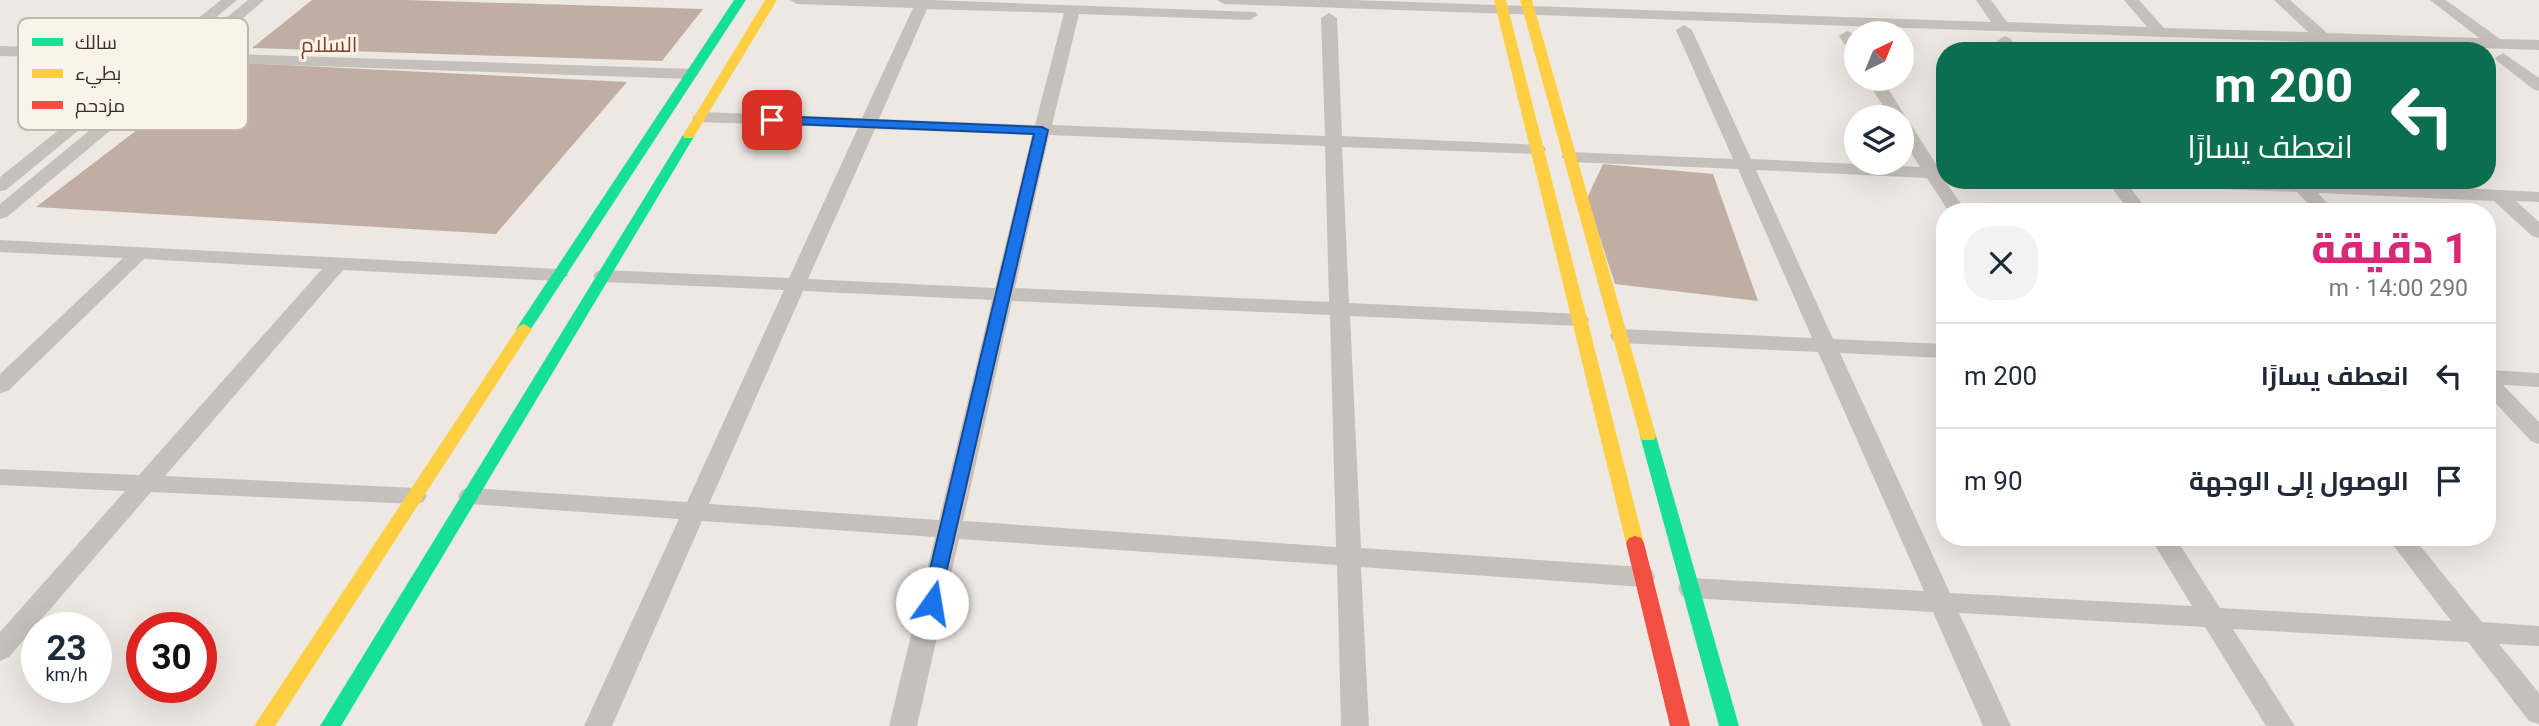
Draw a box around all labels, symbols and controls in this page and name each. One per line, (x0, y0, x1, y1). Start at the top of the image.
legend (18, 18, 248, 130)
north arrow (1844, 21, 1914, 91)
map controls (1844, 21, 1914, 175)
text: سالك (75, 31, 117, 54)
district label: السلام (301, 33, 357, 59)
text: 200 m (2214, 57, 2353, 114)
text: بطيء (75, 62, 121, 88)
icon: left (2377, 70, 2468, 161)
pin (742, 90, 802, 150)
text: مزدحم (75, 94, 125, 119)
icon: arrive (753, 101, 791, 139)
button: layers (1844, 105, 1914, 175)
text: انعطف يسارًا (2187, 128, 2353, 166)
text: 1 دقيقة (2311, 224, 2468, 273)
button: close (1964, 226, 2038, 300)
text: 290 m · 14:00 (2329, 275, 2468, 302)
icon: left (2430, 357, 2468, 395)
text: 200 m (1964, 361, 2037, 391)
text: انعطف يسارًا (2261, 361, 2409, 391)
icon: arrive (2430, 462, 2468, 500)
text: 90 m (1964, 466, 2023, 496)
text: الوصول إلى الوجهة (2189, 466, 2409, 496)
position arrow (895, 566, 969, 640)
speed limit sign: 30 (126, 612, 217, 703)
text: 23 (46, 628, 87, 669)
text: km/h (45, 664, 88, 685)

